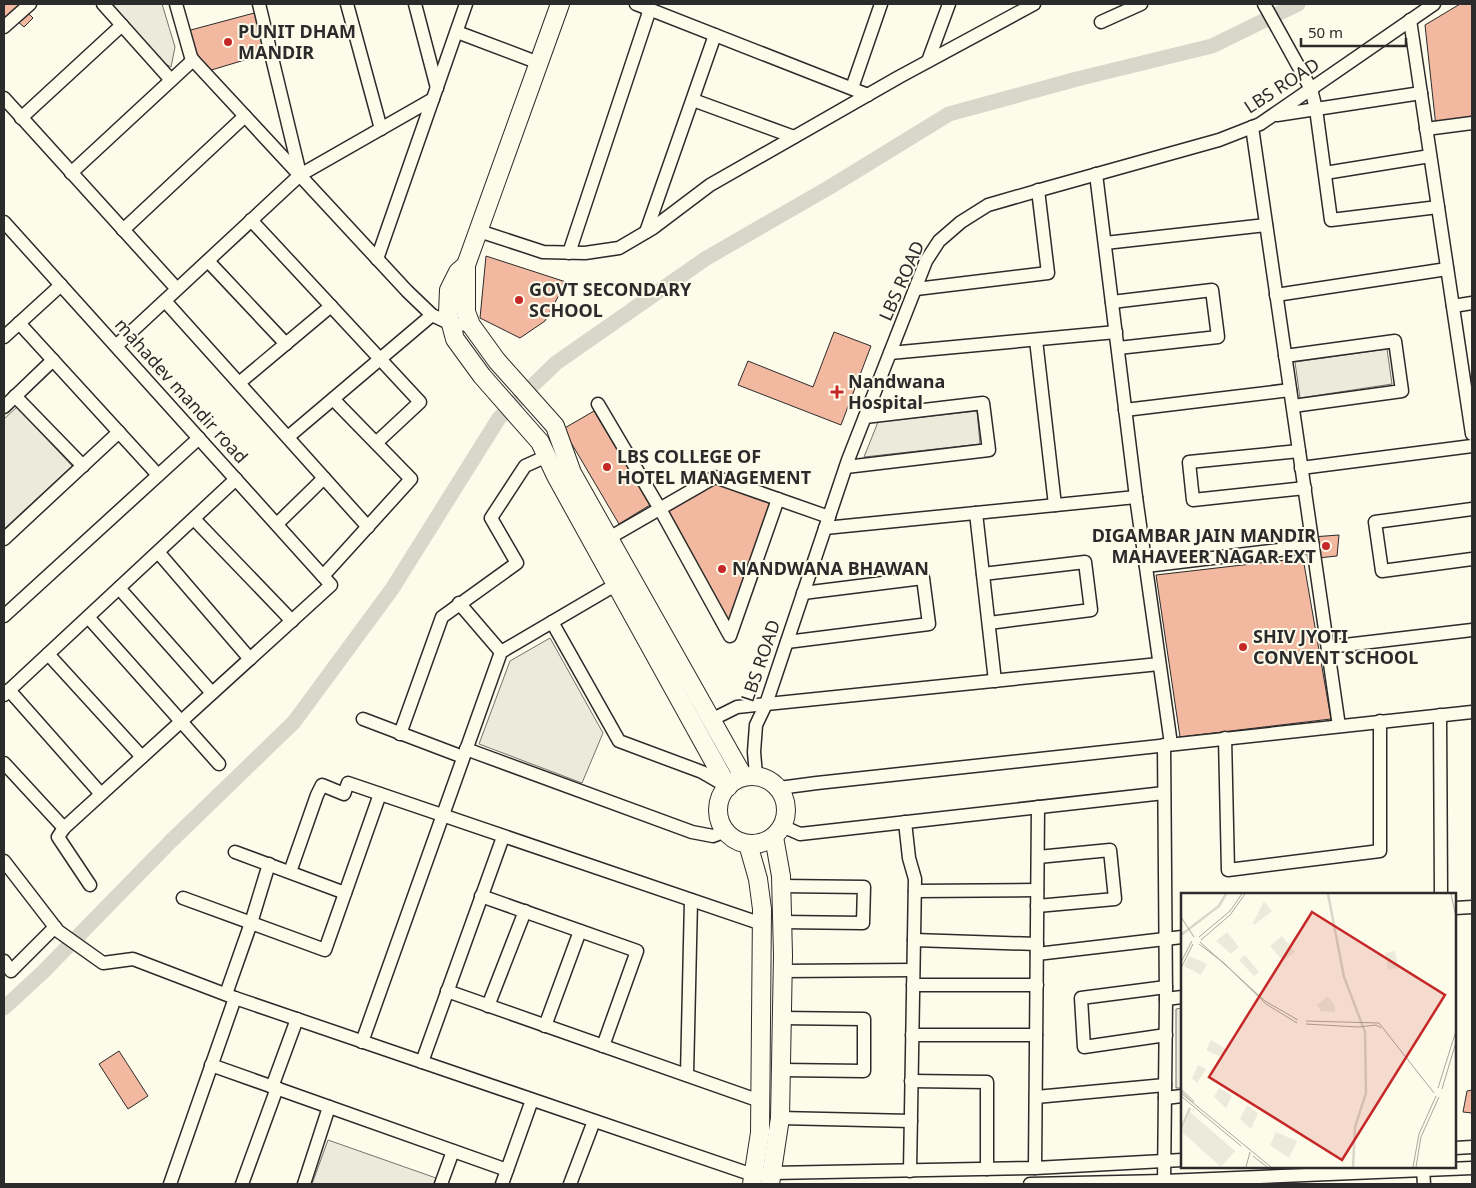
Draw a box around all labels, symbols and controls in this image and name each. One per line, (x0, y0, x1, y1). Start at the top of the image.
scale bar (1301, 15, 1406, 47)
place label: PUNIT DHAM MANDIR (238, 19, 356, 64)
text: 50 m (1308, 22, 1343, 42)
marker: PUNIT DHAM MANDIR (222, 36, 234, 48)
street label: LBS ROAD (1239, 52, 1324, 118)
street label: LBS ROAD (873, 237, 929, 324)
place label: GOVT SECONDARY SCHOOL (529, 277, 692, 322)
marker: GOVT SECONDARY SCHOOL (513, 294, 525, 306)
street label: mahadev mandir road (110, 312, 254, 468)
place label: Nandwana Hospital (848, 369, 945, 414)
marker: Nandwana Hospital (830, 385, 844, 399)
place label: LBS COLLEGE OF HOTEL MANAGEMENT (617, 444, 812, 489)
marker: LBS COLLEGE OF HOTEL MANAGEMENT (601, 461, 613, 473)
place label: DIGAMBAR JAIN MANDIR MAHAVEER NAGAR EXT (1092, 523, 1317, 568)
marker: DIGAMBAR JAIN MANDIR MAHAVEER NAGAR EXT (1320, 540, 1332, 552)
place label: NANDWANA BHAWAN (732, 556, 929, 580)
marker: NANDWANA BHAWAN (716, 563, 728, 575)
street label: LBS ROAD (735, 616, 785, 705)
place label: SHIV JYOTI CONVENT SCHOOL (1253, 624, 1418, 669)
marker: SHIV JYOTI CONVENT SCHOOL (1237, 641, 1249, 653)
inset map (1181, 893, 1456, 1168)

